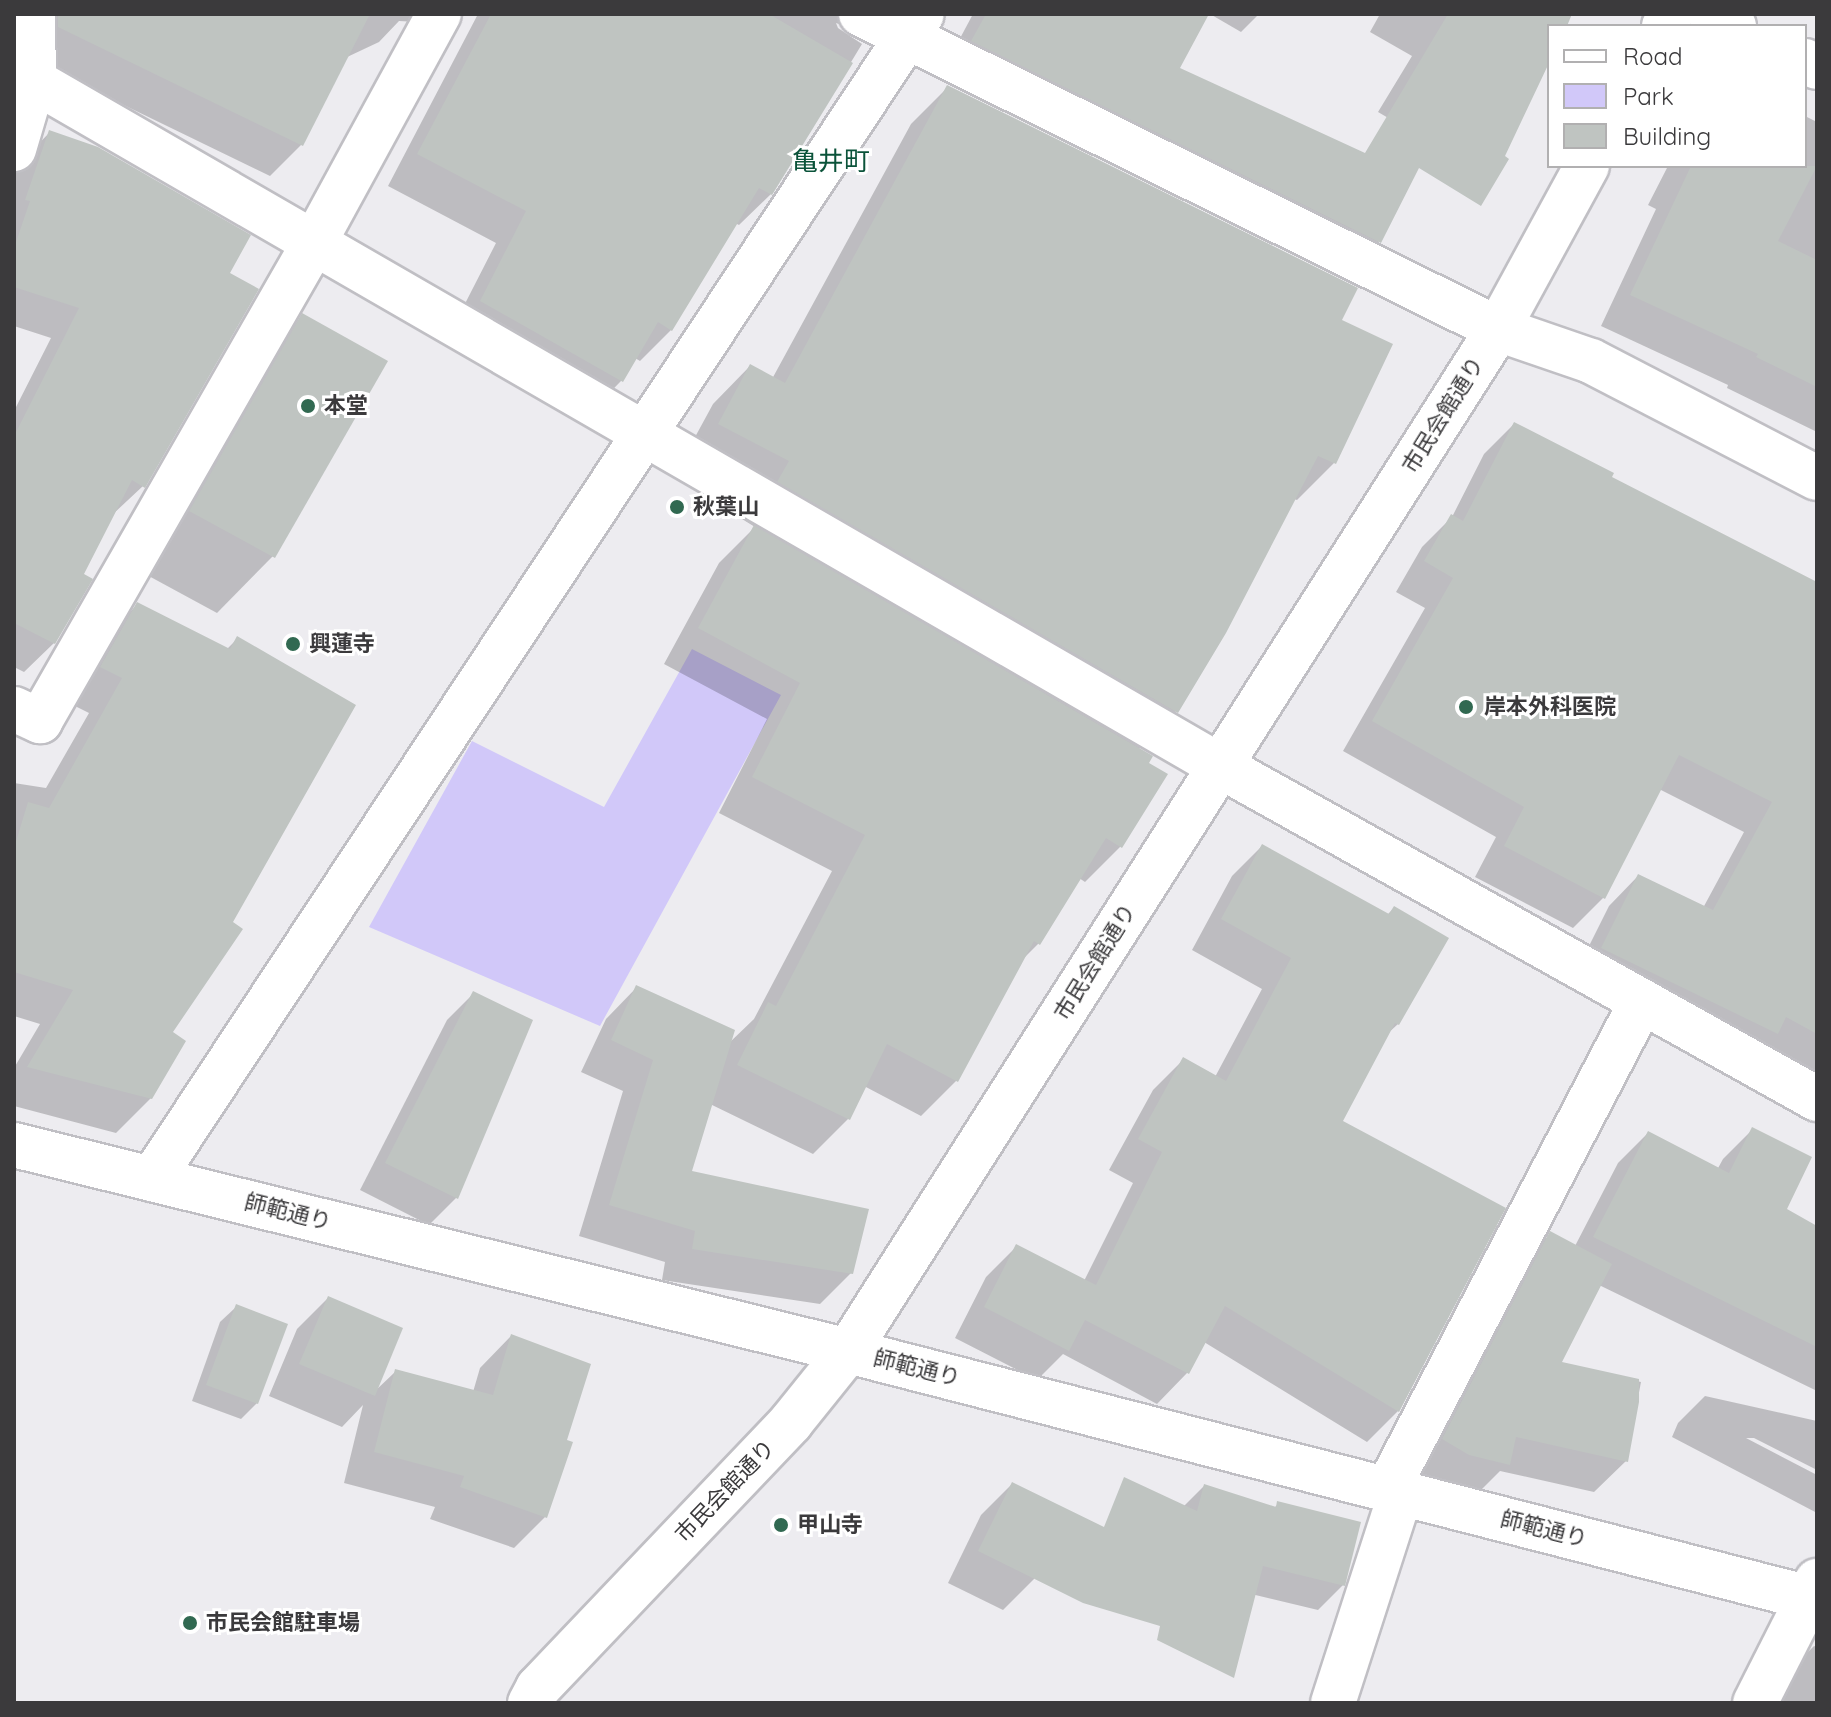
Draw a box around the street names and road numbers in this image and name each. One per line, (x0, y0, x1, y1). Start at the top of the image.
street label: 市民会館通り (1397, 352, 1489, 478)
street label: 市民会館通り (1049, 899, 1141, 1025)
street label: 師範通り (242, 1189, 334, 1235)
street label: 師範通り (871, 1345, 963, 1391)
street label: 市民会館通り (670, 1434, 780, 1548)
street label: 師範通り (1498, 1506, 1590, 1552)

